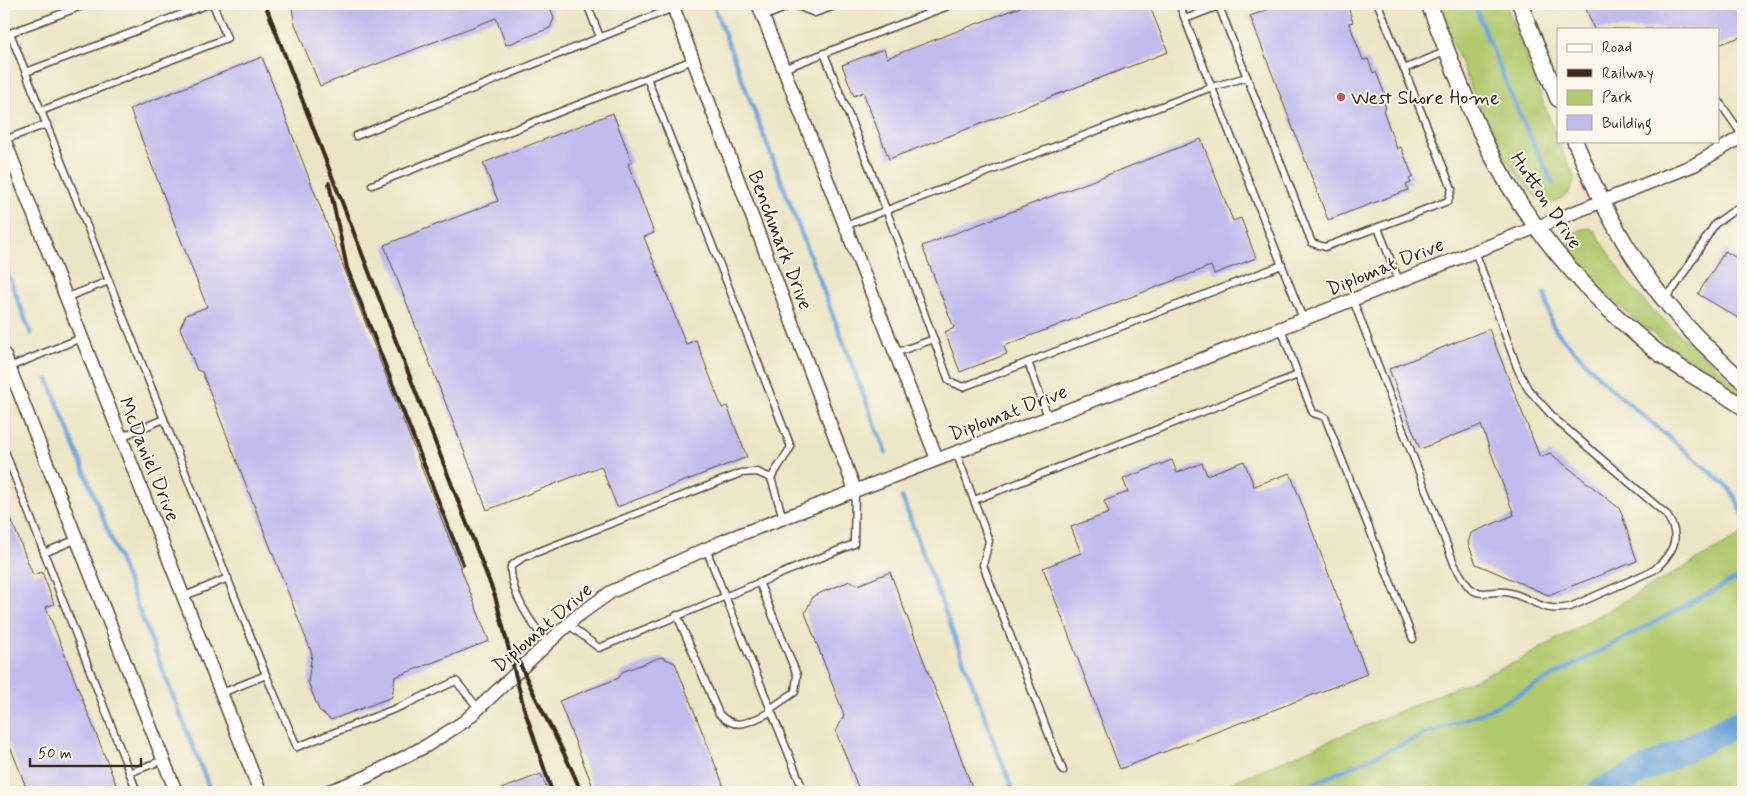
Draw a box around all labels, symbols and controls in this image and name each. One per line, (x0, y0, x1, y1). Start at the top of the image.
legend (1557, 28, 1720, 142)
text: Road (1602, 38, 1632, 58)
text: Railway (1602, 64, 1654, 84)
place label: West Shore Home (1351, 85, 1499, 112)
text: Park (1602, 88, 1632, 108)
marker: West Shore Home (1335, 91, 1347, 103)
text: Building (1602, 114, 1652, 135)
street label: Hutton Drive (1503, 147, 1588, 255)
street label: Benchmark Drive (741, 167, 819, 314)
street label: Diplomat Drive (1323, 232, 1448, 303)
street label: Diplomat Drive (946, 378, 1072, 448)
street label: McDaniel Drive (111, 393, 186, 526)
street label: Diplomat Drive (487, 577, 599, 679)
scale bar (30, 736, 141, 768)
text: 50 m (38, 744, 72, 764)

